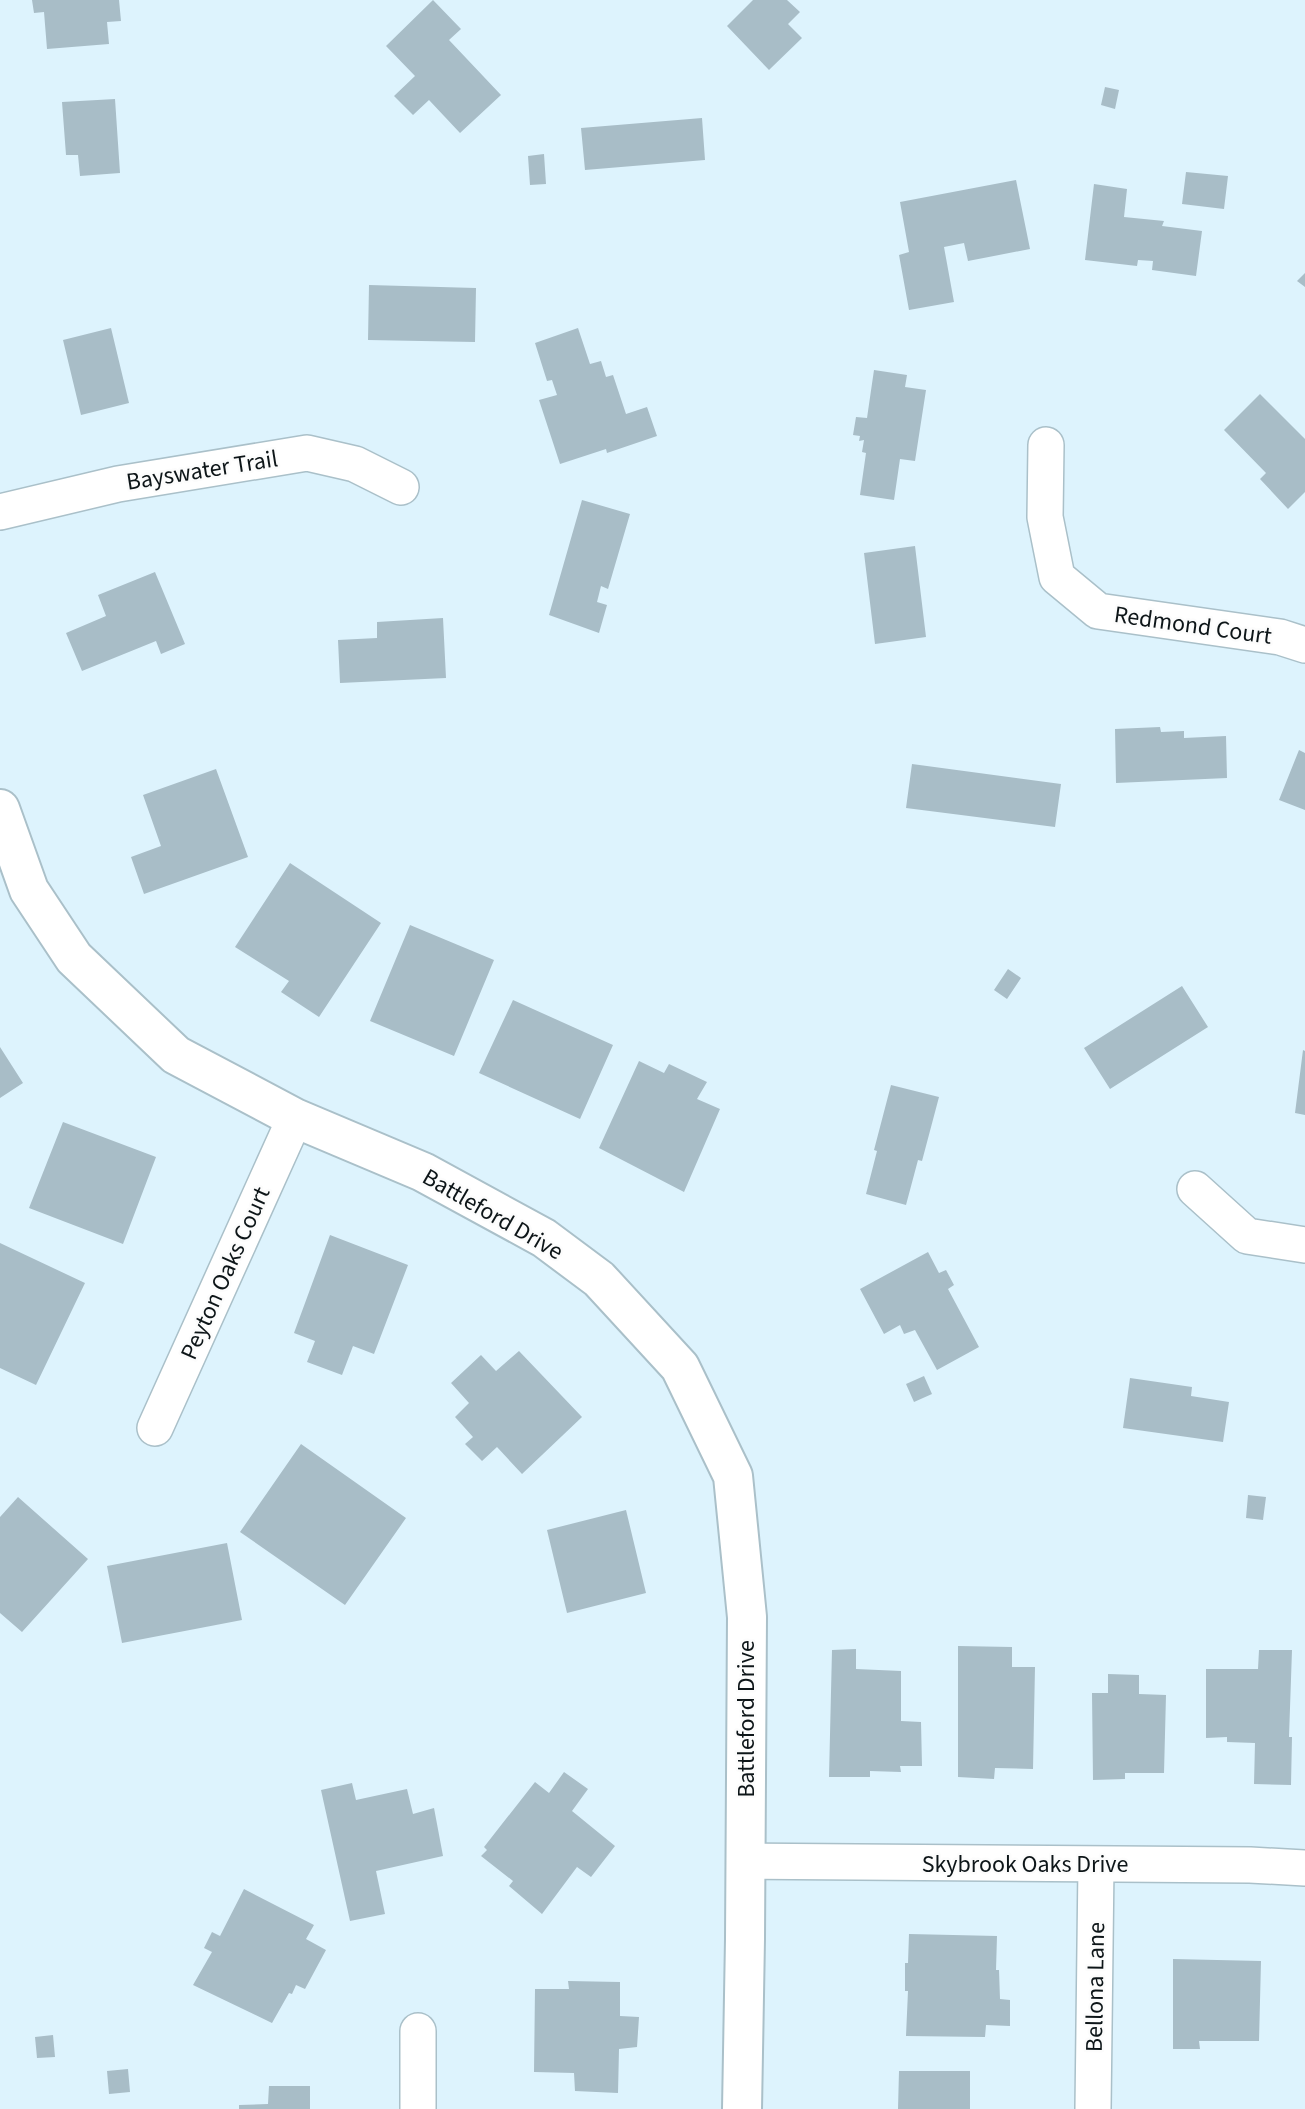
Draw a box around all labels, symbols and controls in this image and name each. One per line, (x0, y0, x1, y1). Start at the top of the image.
street label: Bayswater Trail (124, 441, 280, 500)
street label: Redmond Court (1112, 597, 1274, 654)
street label: Battleford Drive (416, 1160, 570, 1269)
street label: Peyton Oaks Court (172, 1181, 279, 1365)
street label: Battleford Drive (729, 1640, 764, 1798)
street label: Skybrook Oaks Drive (922, 1847, 1128, 1882)
street label: Bellona Lane (1077, 1922, 1114, 2052)

